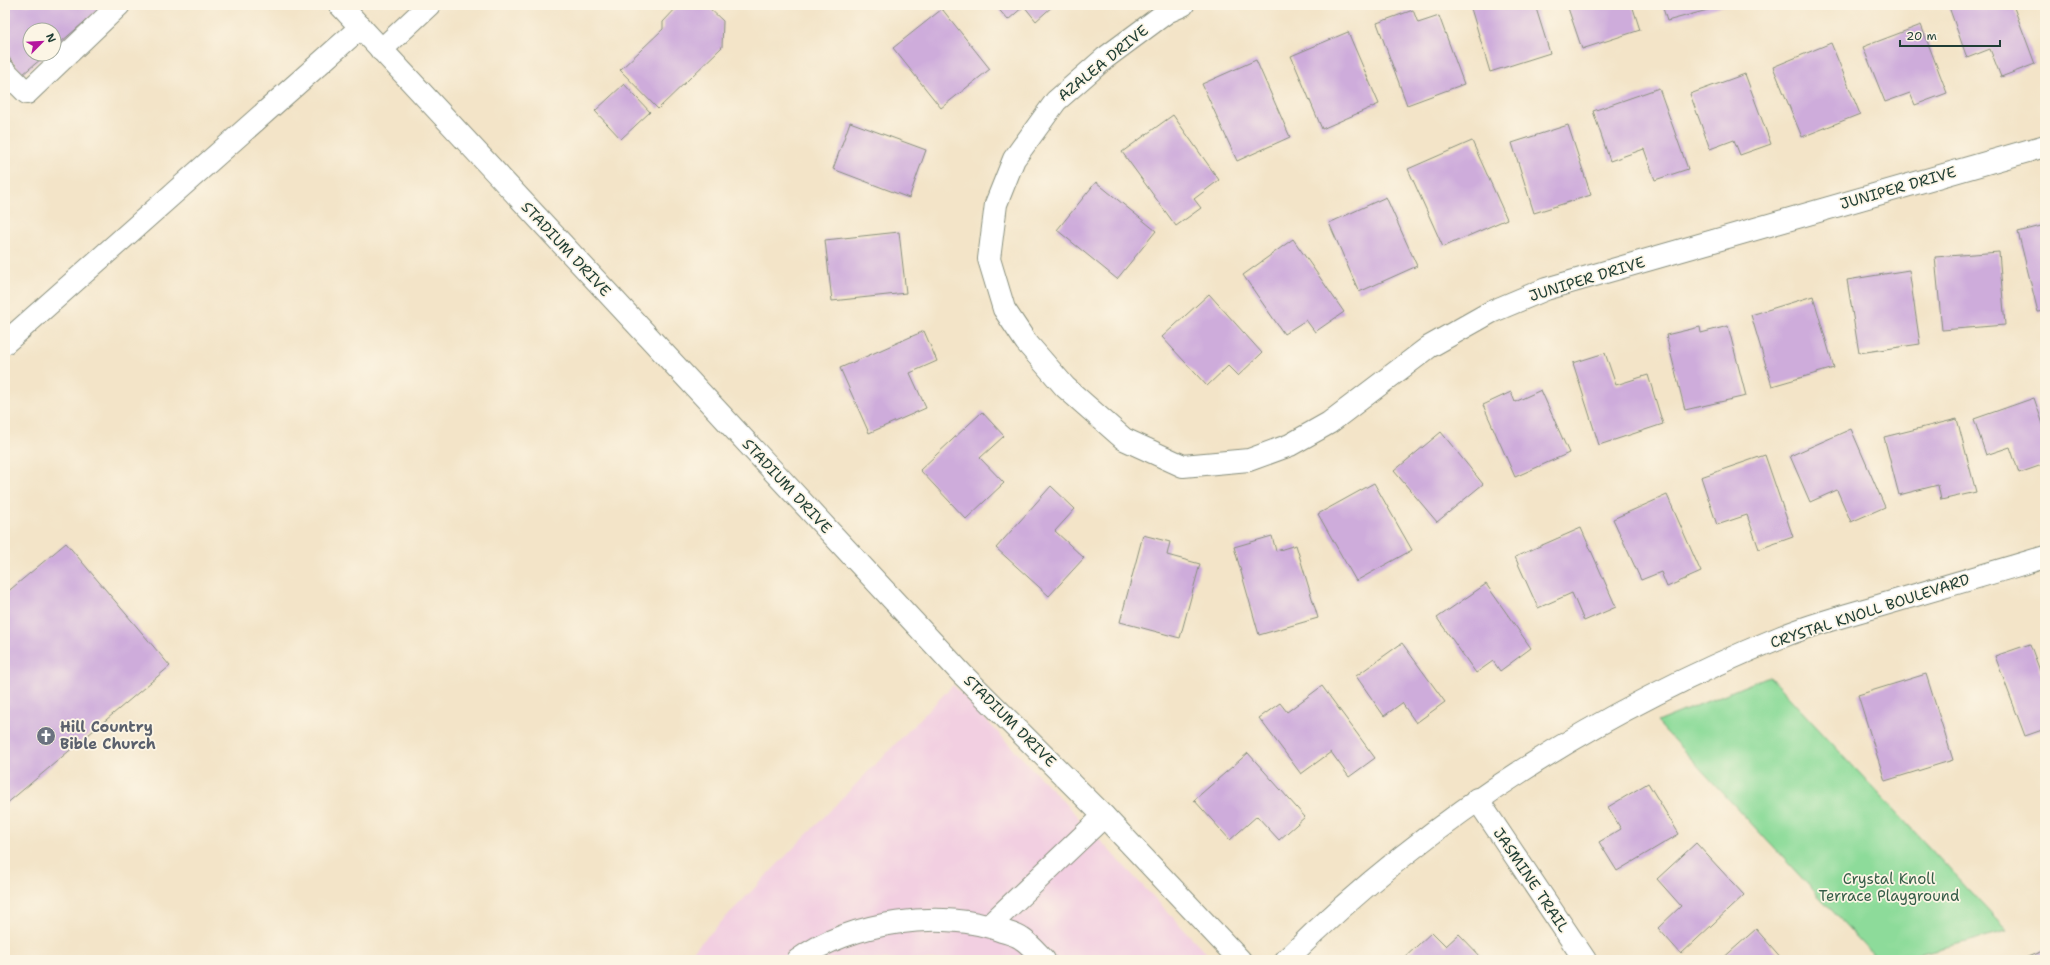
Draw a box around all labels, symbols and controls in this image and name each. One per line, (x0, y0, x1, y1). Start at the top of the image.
street label: AZALEA DRIVE (1054, 20, 1152, 106)
north arrow (22, 22, 62, 62)
scale bar (1900, 22, 2000, 48)
text: 20 m (1906, 28, 1937, 44)
text: N (42, 31, 59, 45)
street label: JUNIPER DRIVE (1838, 162, 1958, 214)
street label: STADIUM DRIVE (517, 197, 615, 301)
street label: JUNIPER DRIVE (1527, 252, 1647, 306)
street label: STADIUM DRIVE (738, 434, 836, 538)
street label: CRYSTAL KNOLL BOULEVARD (1768, 569, 1972, 653)
street label: STADIUM DRIVE (960, 671, 1060, 771)
place label: Hill Country Bible Church (60, 717, 156, 754)
church icon: Hill Country Bible Church (35, 725, 57, 747)
street label: JASMINE TRAIL (1489, 824, 1573, 936)
park label: Crystal Knoll Terrace Playground (1819, 869, 1960, 906)

